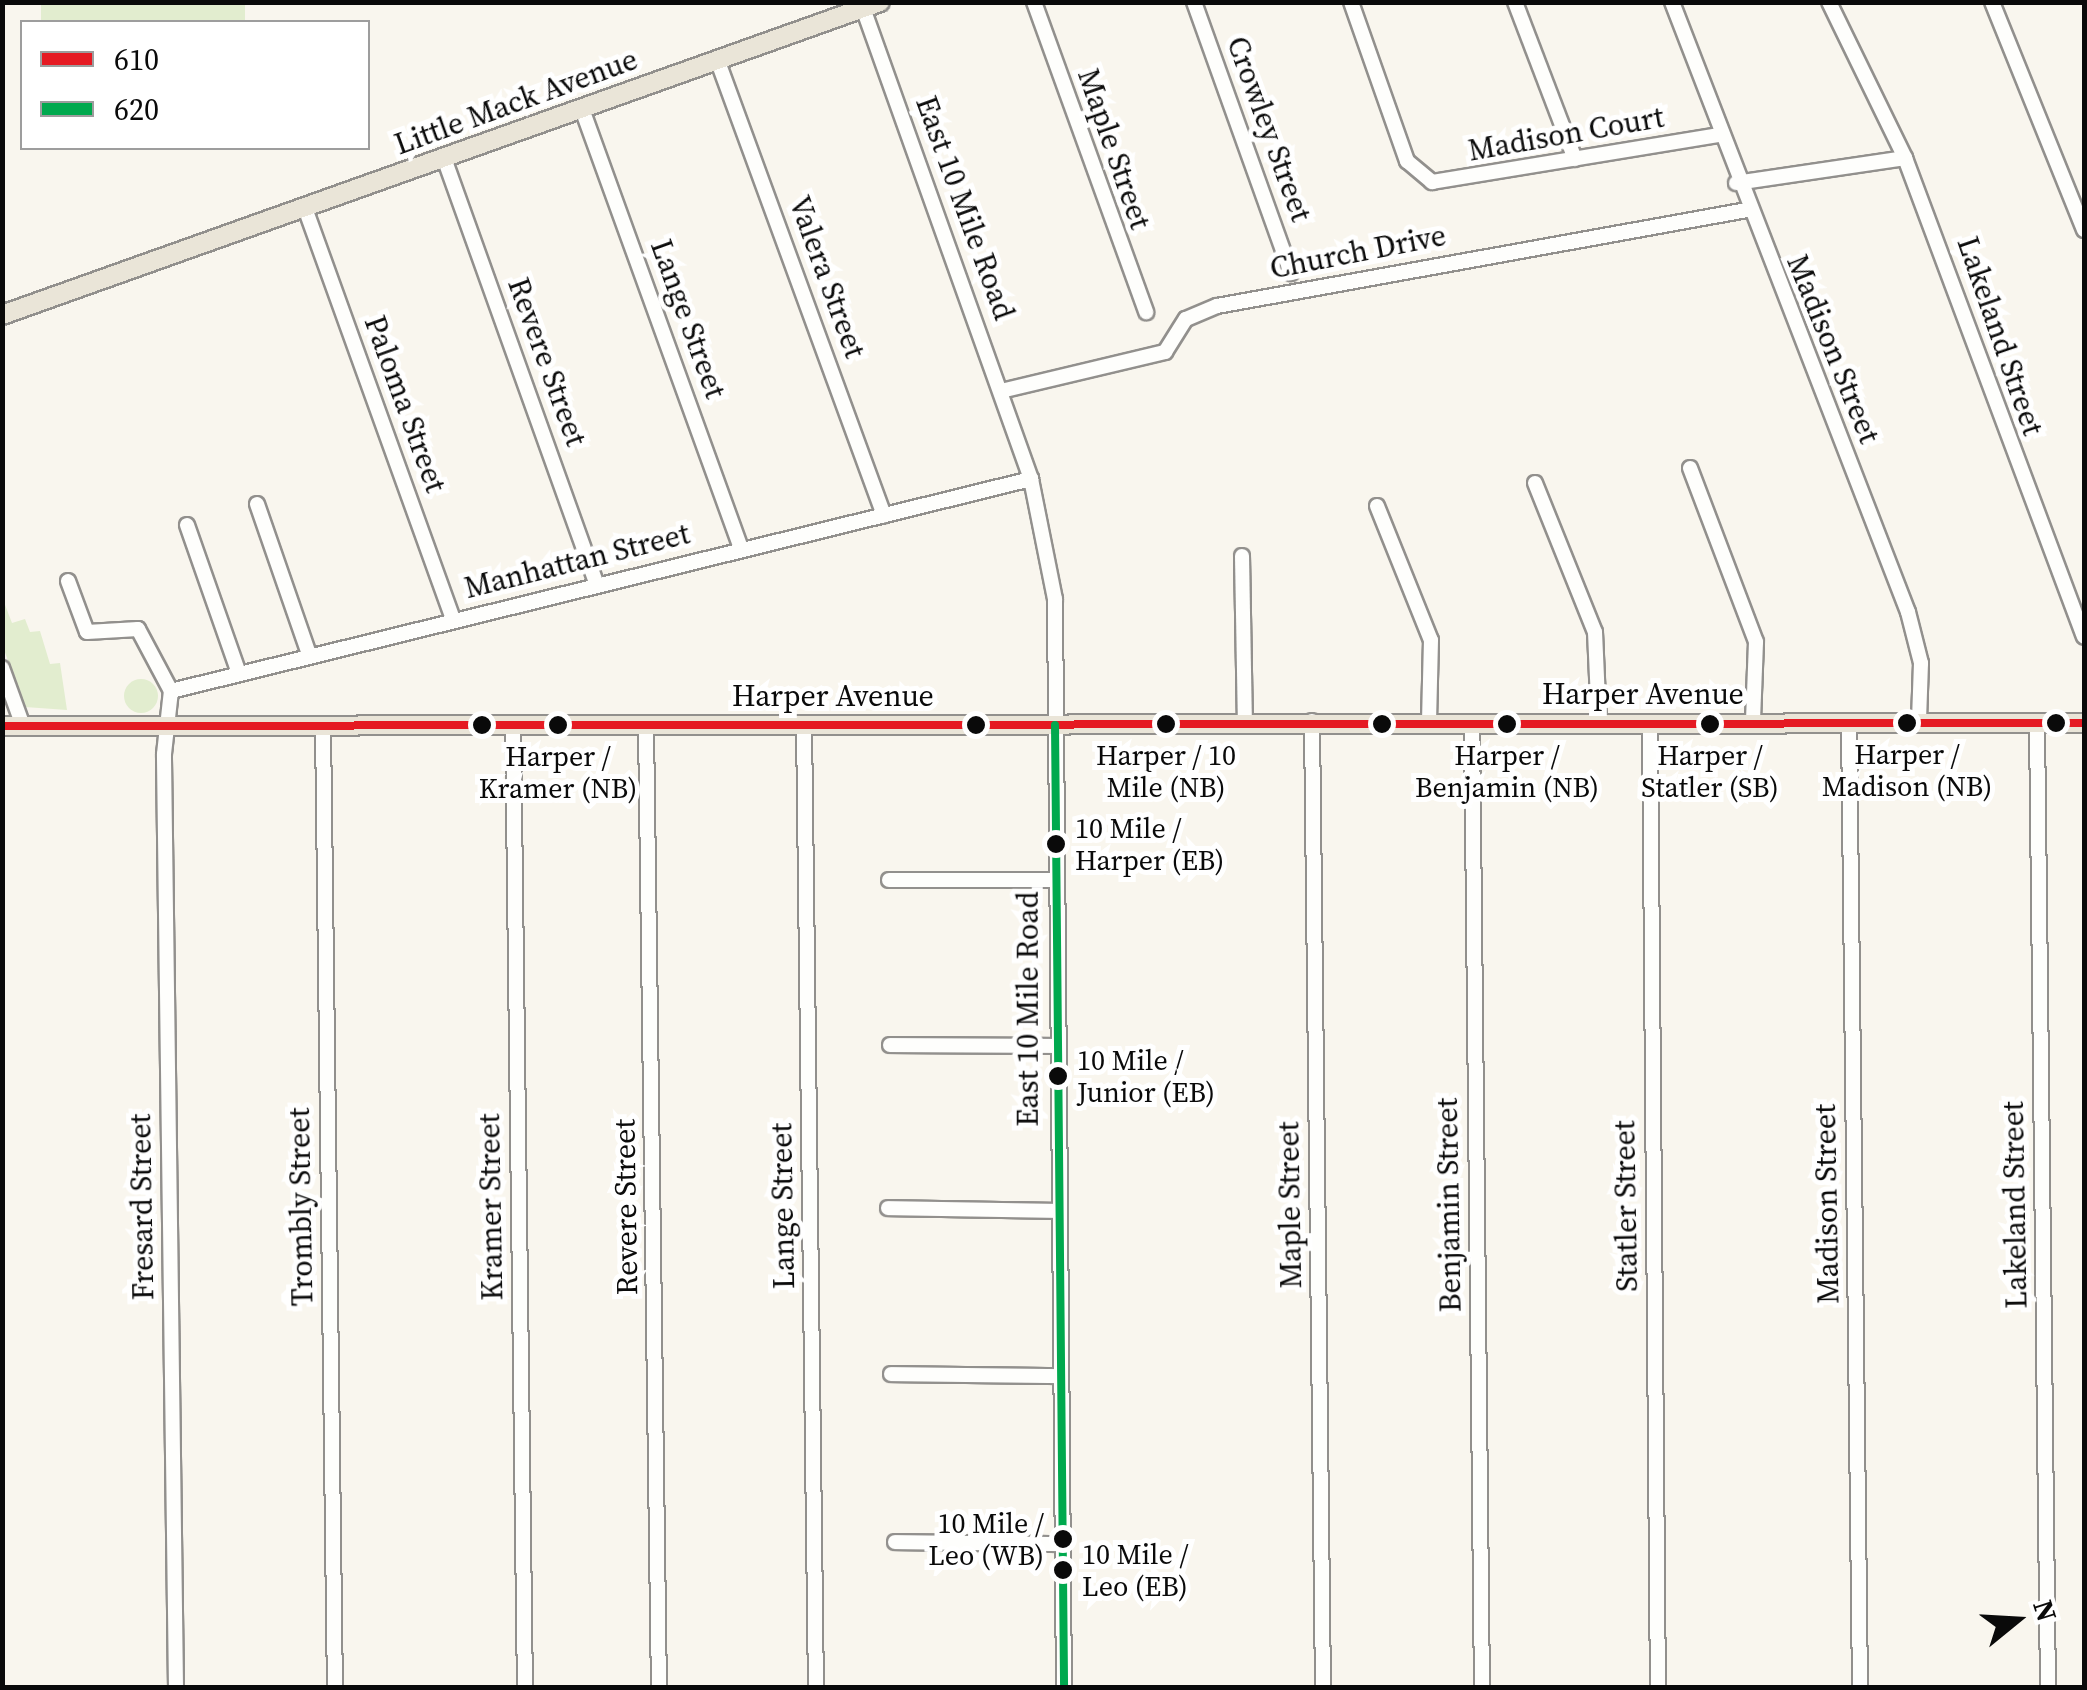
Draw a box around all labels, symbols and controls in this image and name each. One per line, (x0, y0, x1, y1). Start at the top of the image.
legend (20, 20, 370, 150)
street label: Crowley Street (1219, 32, 1319, 226)
text: 610 (114, 39, 159, 80)
street label: Little Mack Avenue (390, 41, 642, 163)
street label: Maple Street (1070, 64, 1158, 234)
text: 620 (114, 89, 159, 130)
street label: East 10 Mile Road (908, 91, 1022, 325)
street label: Madison Court (1465, 99, 1667, 169)
street label: Valera Street (781, 191, 873, 363)
street label: Church Drive (1267, 217, 1449, 287)
street label: Lakeland Street (1949, 232, 2051, 440)
street label: Lange Street (643, 235, 733, 403)
street label: Madison Street (1779, 250, 1887, 448)
street label: Revere Street (500, 273, 594, 451)
street label: Paloma Street (356, 311, 454, 497)
street label: Manhattan Street (461, 516, 693, 606)
street label: Harper Avenue (1542, 676, 1744, 712)
street label: Harper Avenue (732, 678, 934, 714)
marker: Harper / Madison (NB) (1897, 713, 1917, 733)
unlabelled marker (2046, 713, 2066, 733)
marker: Harper / 10 Mile (NB) (1156, 714, 1176, 734)
unlabelled marker (1372, 714, 1392, 734)
marker: Harper / Benjamin (NB) (1497, 714, 1517, 734)
marker: Harper / Statler (SB) (1700, 714, 1720, 734)
unlabelled marker (472, 715, 492, 735)
marker: Harper / Kramer (NB) (548, 715, 568, 735)
unlabelled marker (966, 715, 986, 735)
place label: Harper / Madison (NB) (1822, 737, 1992, 803)
place label: Harper / 10 Mile (NB) (1096, 738, 1236, 804)
place label: Harper / Benjamin (NB) (1415, 738, 1599, 804)
place label: Harper / Statler (SB) (1641, 738, 1779, 804)
place label: Harper / Kramer (NB) (479, 739, 637, 805)
place label: 10 Mile / Harper (EB) (1075, 811, 1224, 877)
marker: 10 Mile / Harper (EB) (1046, 834, 1066, 854)
street label: East 10 Mile Road (1010, 891, 1046, 1127)
place label: 10 Mile / Junior (EB) (1077, 1043, 1215, 1109)
marker: 10 Mile / Junior (EB) (1048, 1066, 1068, 1086)
street label: Benjamin Street (1429, 1097, 1469, 1313)
street label: Lakeland Street (1995, 1101, 2035, 1309)
street label: Madison Street (1807, 1104, 1847, 1304)
street label: Trombly Street (281, 1107, 321, 1307)
street label: Fresard Street (122, 1113, 162, 1301)
street label: Kramer Street (471, 1113, 511, 1301)
street label: Revere Street (606, 1119, 646, 1295)
street label: Statler Street (1607, 1120, 1645, 1292)
street label: Maple Street (1271, 1121, 1309, 1289)
street label: Lange Street (764, 1123, 802, 1289)
place label: 10 Mile / Leo (WB) (928, 1506, 1044, 1572)
marker: 10 Mile / Leo (WB) (1053, 1529, 1073, 1549)
place label: 10 Mile / Leo (EB) (1082, 1537, 1189, 1603)
marker: 10 Mile / Leo (EB) (1053, 1560, 1073, 1580)
north arrow (1967, 1570, 2067, 1670)
text: N (2024, 1595, 2067, 1626)

